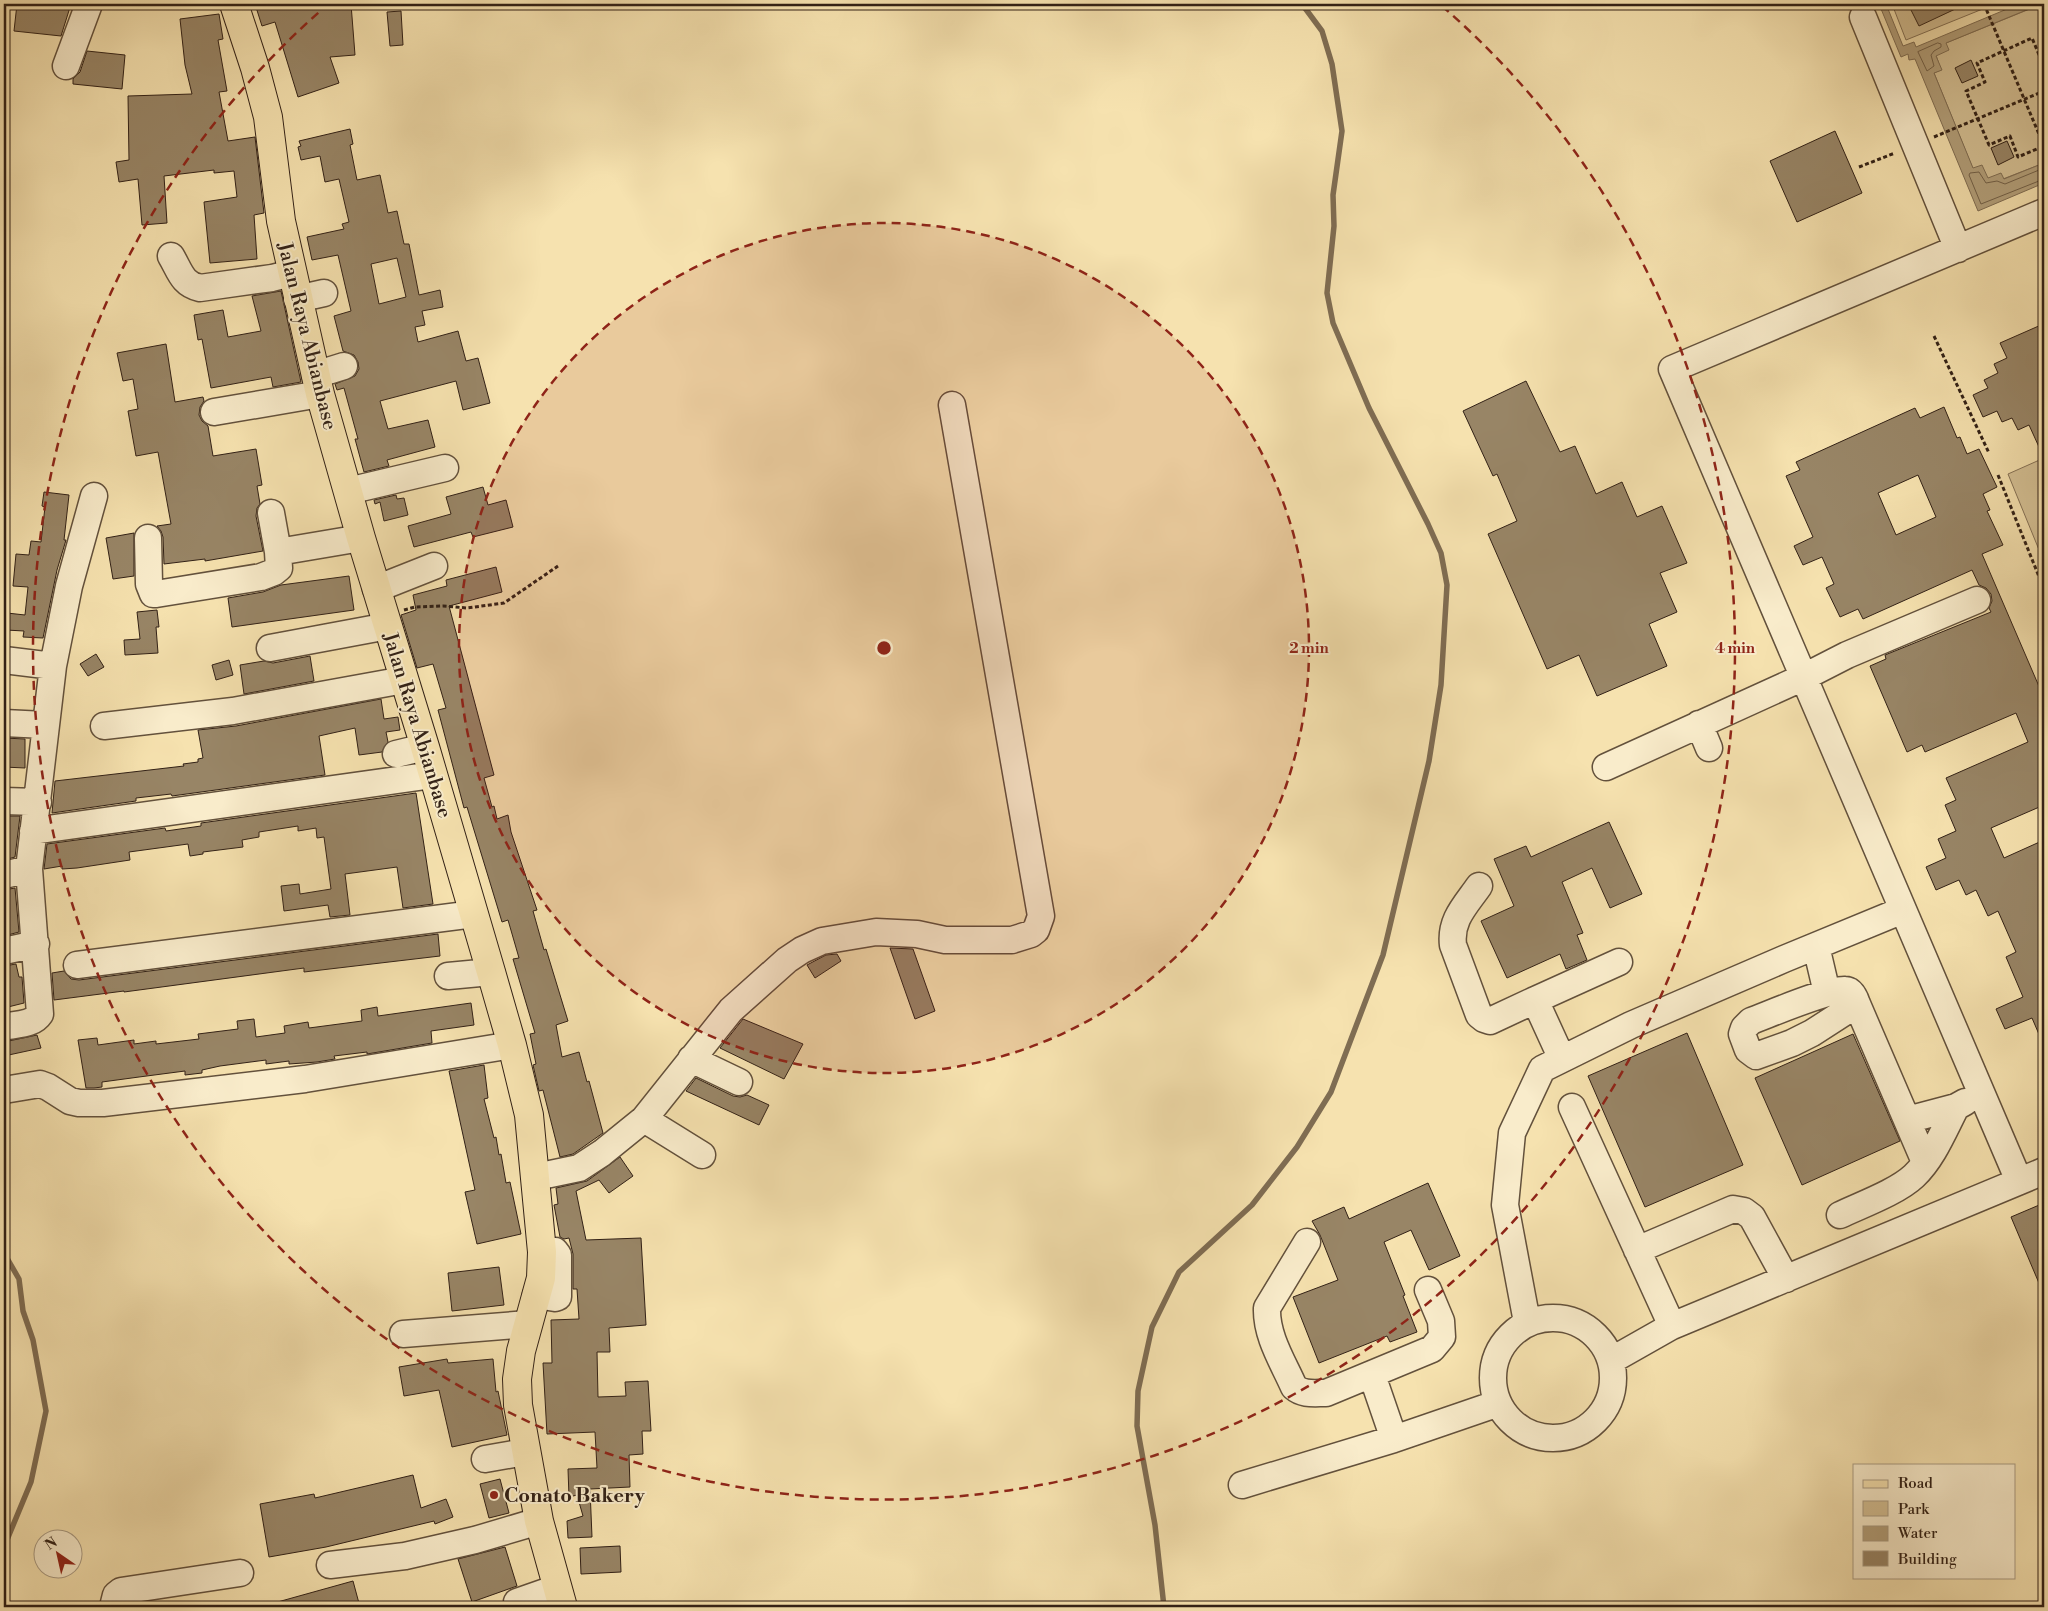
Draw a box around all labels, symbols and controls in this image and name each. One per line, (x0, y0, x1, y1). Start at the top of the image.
street label: Jalan Raya Abianbase (271, 239, 342, 433)
street label: Jalan Raya Abianbase (376, 629, 457, 821)
centre of rings (875, 639, 893, 657)
text: 2 min (1289, 639, 1329, 658)
text: 4 min (1715, 639, 1756, 658)
legend (1853, 1464, 2016, 1578)
text: Road (1898, 1474, 1933, 1493)
place label: Conato Bakery (504, 1484, 646, 1509)
marker: Conato Bakery (488, 1489, 500, 1501)
text: Park (1898, 1500, 1930, 1519)
text: Water (1897, 1524, 1938, 1543)
north arrow (32, 1528, 82, 1578)
text: N (42, 1533, 61, 1555)
text: Building (1897, 1550, 1957, 1569)

